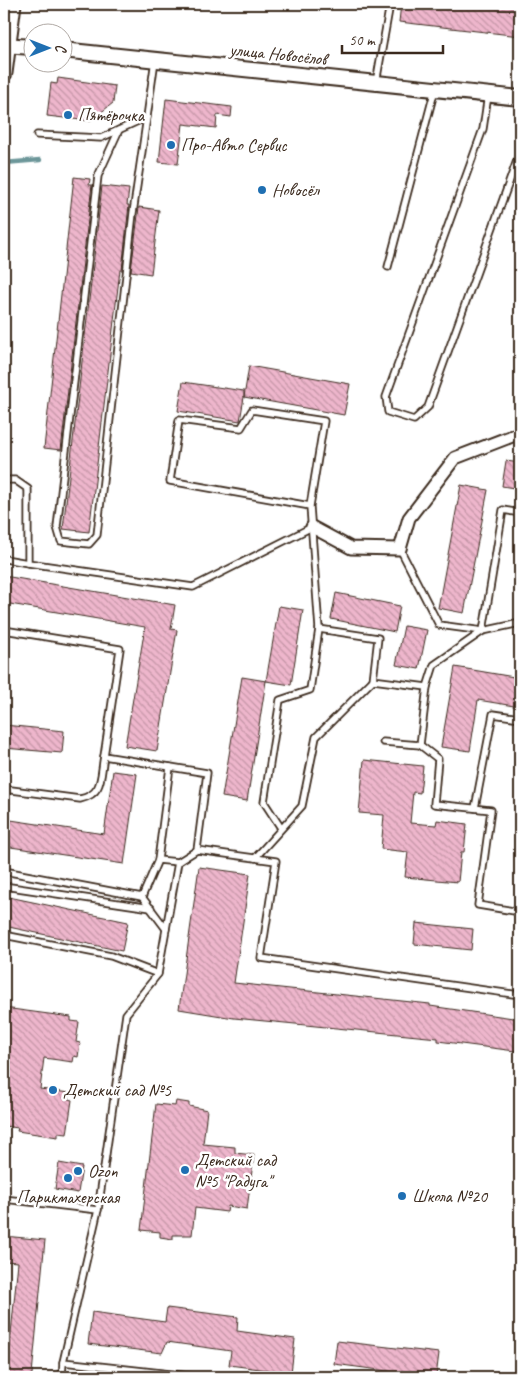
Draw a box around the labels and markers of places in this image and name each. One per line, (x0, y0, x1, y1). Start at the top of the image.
place label: Пятёрочка (78, 104, 146, 126)
marker: Пятёрочка (62, 109, 74, 121)
place label: Про-Авто Сервис (181, 134, 287, 156)
marker: Про-Авто Сервис (165, 139, 177, 151)
place label: Новосёл (272, 179, 320, 201)
marker: Новосёл (256, 184, 268, 196)
place label: Детский сад №5 (63, 1079, 172, 1101)
marker: Детский сад №5 (47, 1084, 59, 1096)
place label: Детский сад №5 "Радуга" (195, 1149, 278, 1192)
place label: Ozon (88, 1160, 118, 1182)
marker: Детский сад №5 "Радуга" (179, 1164, 191, 1176)
marker: Ozon (72, 1165, 84, 1177)
marker: Парикмахерская (62, 1172, 74, 1184)
place label: Школа №20 (412, 1185, 489, 1207)
place label: Парикмахерская (17, 1186, 121, 1208)
marker: Школа №20 (396, 1190, 408, 1202)

